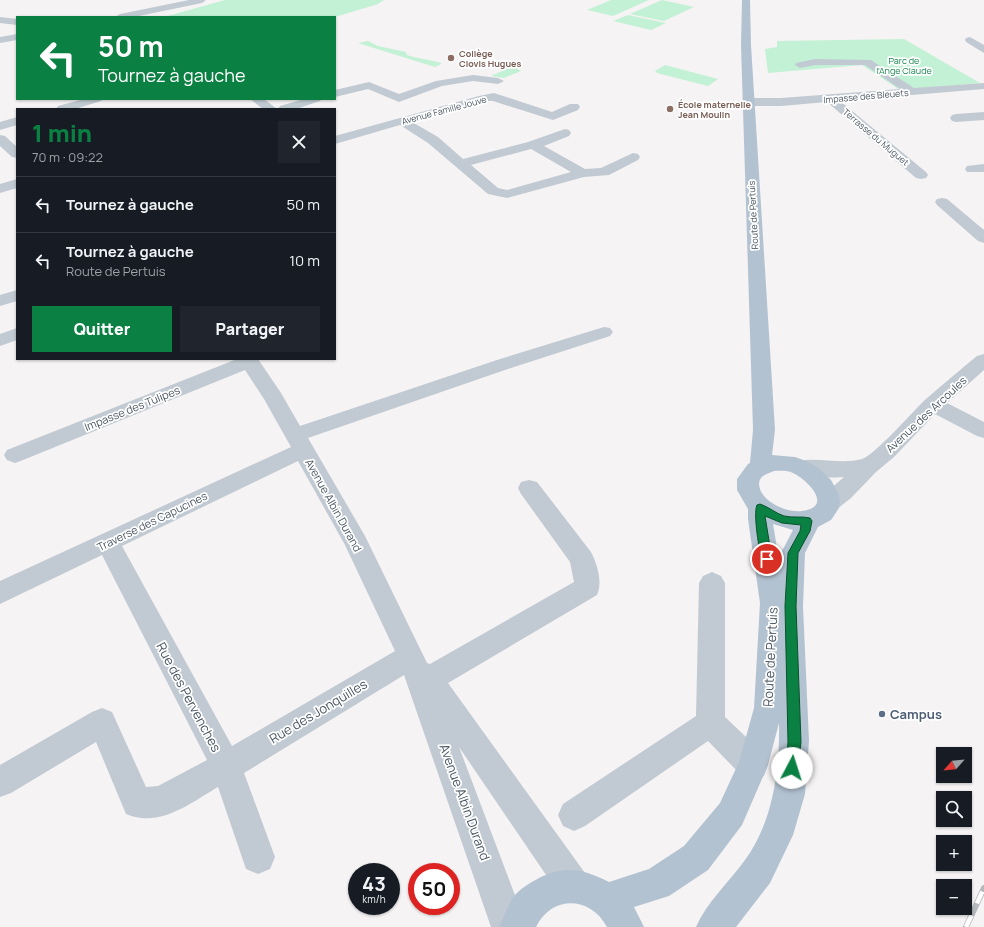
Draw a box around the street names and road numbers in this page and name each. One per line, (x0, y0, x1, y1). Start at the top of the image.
street label: Impasse des Bleuets (823, 86, 909, 106)
street label: Avenue Famille Jouve (400, 92, 488, 128)
street label: Terrasse du Muguet (840, 105, 912, 169)
street label: Route de Pertuis (745, 180, 761, 250)
street label: Avenue des Arcoules (882, 372, 970, 455)
street label: Impasse des Tulipes (82, 382, 182, 434)
street label: Avenue Albin Durand (302, 456, 366, 554)
street label: Traverse des Capucines (94, 488, 210, 554)
street label: Route de Pertuis (758, 607, 782, 707)
street label: Rue des Pervenches (152, 639, 226, 755)
street label: Rue des Jonquilles (266, 675, 370, 747)
street label: Avenue Albin Durand (436, 741, 494, 863)

